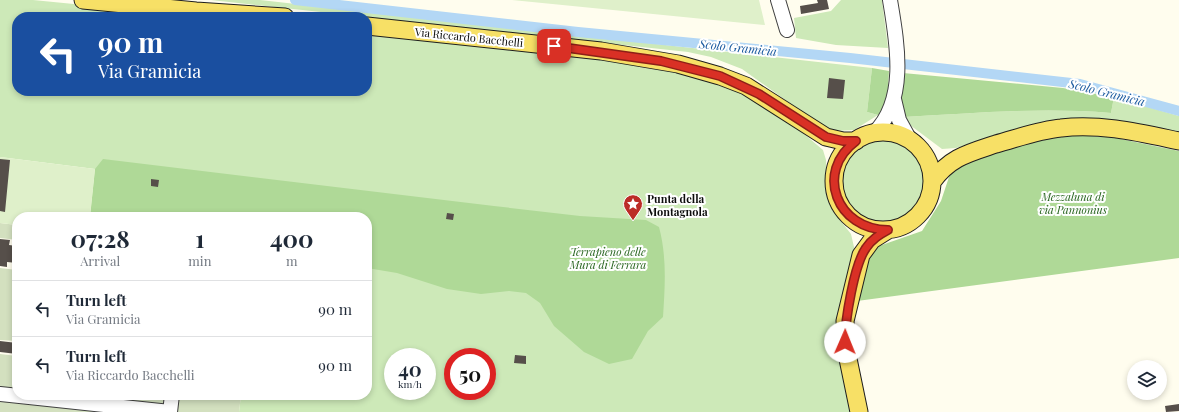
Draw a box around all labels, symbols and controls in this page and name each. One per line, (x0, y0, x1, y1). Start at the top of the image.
text: 90 m (98, 23, 163, 60)
street label: Via Riccardo Bacchelli (413, 24, 524, 50)
icon: left (32, 28, 84, 80)
pin (537, 29, 571, 63)
icon: arrive (543, 35, 565, 57)
water label: Scolo Gramicia (697, 35, 778, 59)
text: Via Gramicia (98, 59, 201, 83)
water label: Scolo Gramicia (1066, 75, 1147, 109)
park label: Mezzaluna di via Pannonius (1039, 189, 1108, 217)
place label: Punta della Montagnola (647, 191, 708, 219)
place icon: Punta della Montagnola (622, 193, 644, 221)
text: 07:28 (70, 222, 130, 254)
text: 1 (195, 222, 204, 254)
text: 400 (270, 222, 314, 254)
park label: Terrapieno delle Mura di Ferrara (569, 244, 646, 272)
text: Arrival (80, 252, 120, 269)
text: min (188, 252, 211, 269)
text: m (286, 252, 297, 269)
text: Turn left (66, 290, 127, 310)
icon: left (32, 298, 54, 320)
text: 90 m (318, 299, 352, 319)
text: Via Gramicia (66, 310, 141, 327)
position arrow (824, 321, 866, 363)
text: Turn left (66, 346, 127, 366)
speed limit sign: 50 (444, 348, 496, 400)
icon: left (32, 354, 54, 376)
text: 90 m (318, 355, 352, 375)
text: 40 (398, 355, 422, 382)
map controls (1127, 360, 1167, 400)
button: layers (1127, 360, 1167, 400)
text: Via Riccardo Bacchelli (66, 366, 195, 383)
text: km/h (398, 377, 422, 391)

